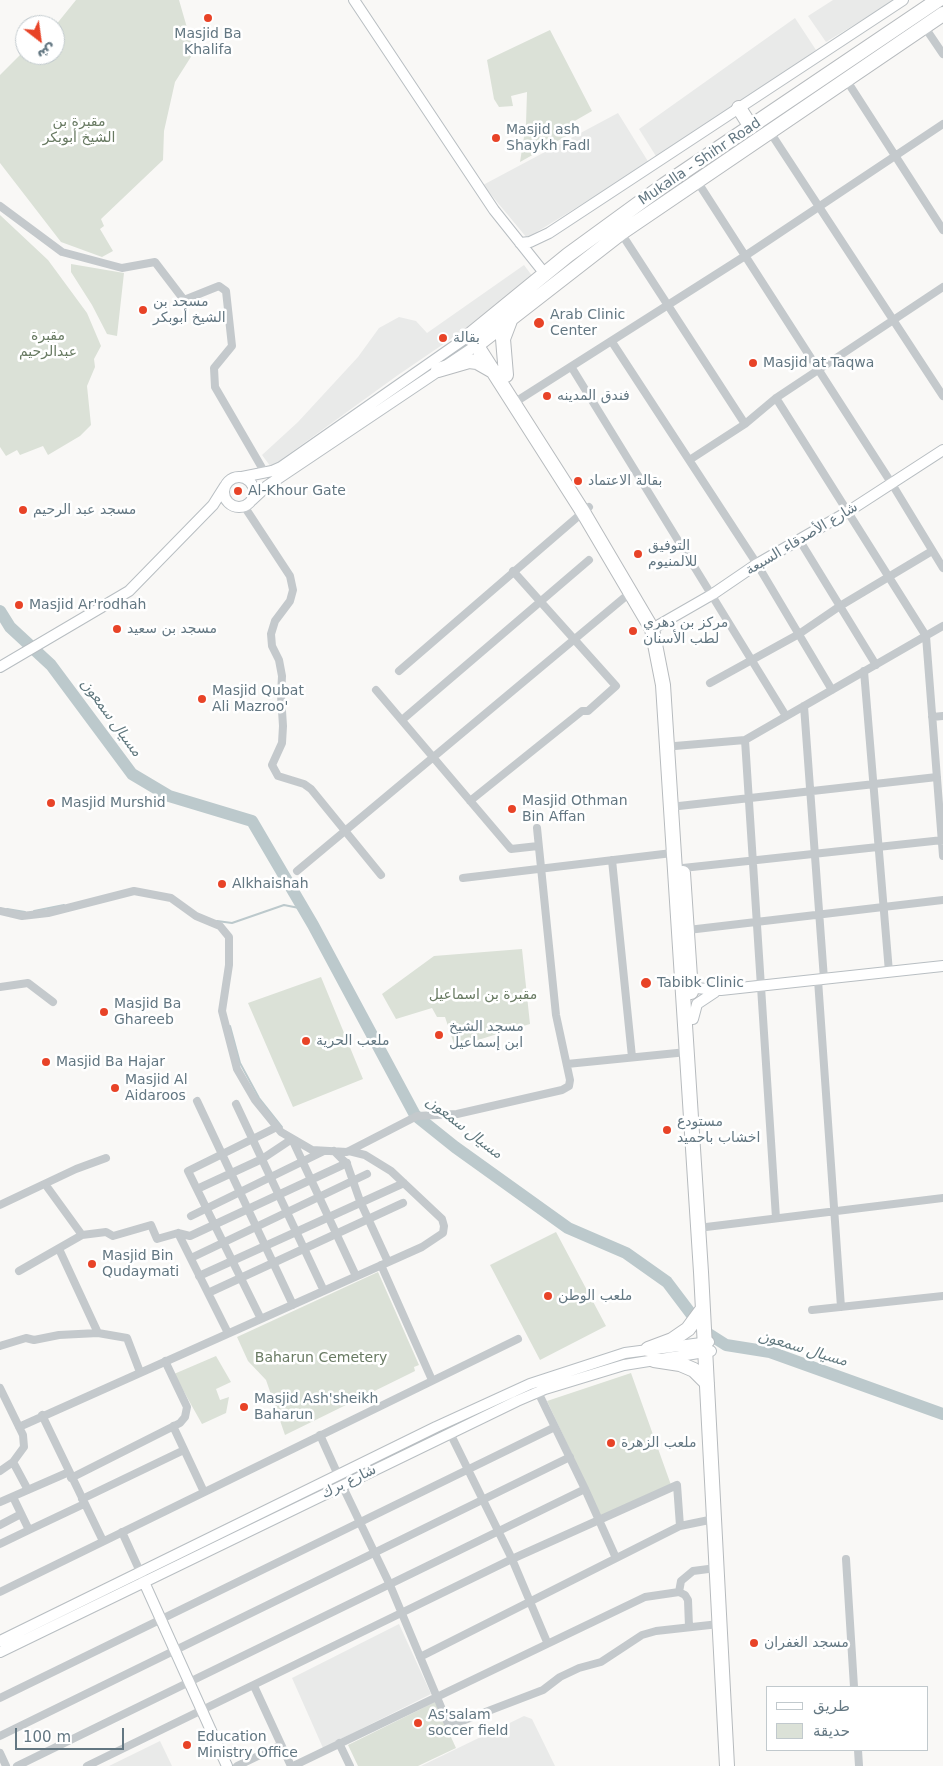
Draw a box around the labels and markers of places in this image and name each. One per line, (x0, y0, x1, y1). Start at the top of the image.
marker: Masjid Ba Khalifa (202, 12, 214, 24)
place label: Masjid Ba Khalifa (174, 26, 242, 58)
place label: Masjid ash Shaykh Fadl (506, 122, 590, 154)
marker: Masjid ash Shaykh Fadl (490, 132, 502, 144)
place label: مسجد بن الشيخ أبوبكر (153, 294, 226, 326)
marker: مسجد بن الشيخ أبوبكر (137, 304, 149, 316)
place label: Arab Clinic Center (550, 307, 625, 340)
marker: Arab Clinic Center (532, 316, 546, 330)
place label: بقالة (453, 330, 480, 346)
marker: بقالة (437, 332, 449, 344)
place label: Masjid at Taqwa (763, 355, 874, 371)
marker: Masjid at Taqwa (747, 357, 759, 369)
place label: فندق المدينه (557, 388, 630, 404)
marker: فندق المدينه (541, 390, 553, 402)
place label: بقالة الاعتماد (588, 473, 663, 489)
marker: بقالة الاعتماد (572, 475, 584, 487)
place label: Al-Khour Gate (248, 483, 346, 499)
marker: Al-Khour Gate (232, 485, 244, 497)
place label: مسجد عبد الرحيم (33, 502, 136, 518)
marker: مسجد عبد الرحيم (17, 504, 29, 516)
place label: التوفيق للالمنيوم (648, 538, 697, 570)
marker: التوفيق للالمنيوم (632, 548, 644, 560)
place label: Masjid Ar'rodhah (29, 597, 146, 613)
marker: Masjid Ar'rodhah (13, 599, 25, 611)
place label: مركز بن دهري لطب الأسنان (643, 615, 728, 648)
place label: مسجد بن سعيد (127, 621, 217, 637)
marker: مسجد بن سعيد (111, 623, 123, 635)
marker: مركز بن دهري لطب الأسنان (627, 625, 639, 637)
place label: Masjid Qubat Ali Mazroo' (212, 683, 304, 716)
marker: Masjid Qubat Ali Mazroo' (196, 693, 208, 705)
place label: Masjid Othman Bin Affan (522, 793, 628, 826)
place label: Masjid Murshid (61, 795, 166, 811)
marker: Masjid Murshid (45, 797, 57, 809)
marker: Masjid Othman Bin Affan (506, 803, 518, 815)
place label: Alkhaishah (232, 876, 309, 892)
marker: Alkhaishah (216, 878, 228, 890)
place label: Tabibk Clinic (657, 975, 744, 991)
marker: Tabibk Clinic (639, 976, 653, 990)
place label: Masjid Ba Ghareeb (114, 996, 181, 1028)
marker: Masjid Ba Ghareeb (98, 1006, 110, 1018)
place label: مسجد الشيخ ابن إسماعيل (449, 1019, 524, 1052)
marker: مسجد الشيخ ابن إسماعيل (433, 1029, 445, 1041)
place label: ملعب الحرية (316, 1033, 389, 1049)
marker: ملعب الحرية (300, 1035, 312, 1047)
place label: Masjid Ba Hajar (56, 1054, 165, 1070)
marker: Masjid Ba Hajar (40, 1056, 52, 1068)
place label: Masjid Al Aidaroos (125, 1072, 188, 1104)
marker: Masjid Al Aidaroos (109, 1082, 121, 1094)
place label: مستودع اخشاب باحميد (677, 1114, 760, 1146)
marker: مستودع اخشاب باحميد (661, 1124, 673, 1136)
place label: Masjid Bin Qudaymati (102, 1248, 179, 1280)
marker: Masjid Bin Qudaymati (86, 1258, 98, 1270)
place label: ملعب الوطن (558, 1288, 632, 1304)
marker: ملعب الوطن (542, 1290, 554, 1302)
place label: Masjid Ash'sheikh Baharun (254, 1391, 378, 1424)
marker: Masjid Ash'sheikh Baharun (238, 1401, 250, 1413)
place label: ملعب الزهرة (621, 1435, 696, 1451)
marker: ملعب الزهرة (605, 1437, 617, 1449)
place label: مسجد الغفران (764, 1635, 849, 1651)
marker: مسجد الغفران (748, 1637, 760, 1649)
place label: As'salam soccer field (428, 1707, 508, 1740)
marker: As'salam soccer field (412, 1717, 424, 1729)
place label: Education Ministry Office (197, 1729, 298, 1761)
marker: Education Ministry Office (181, 1739, 193, 1751)

